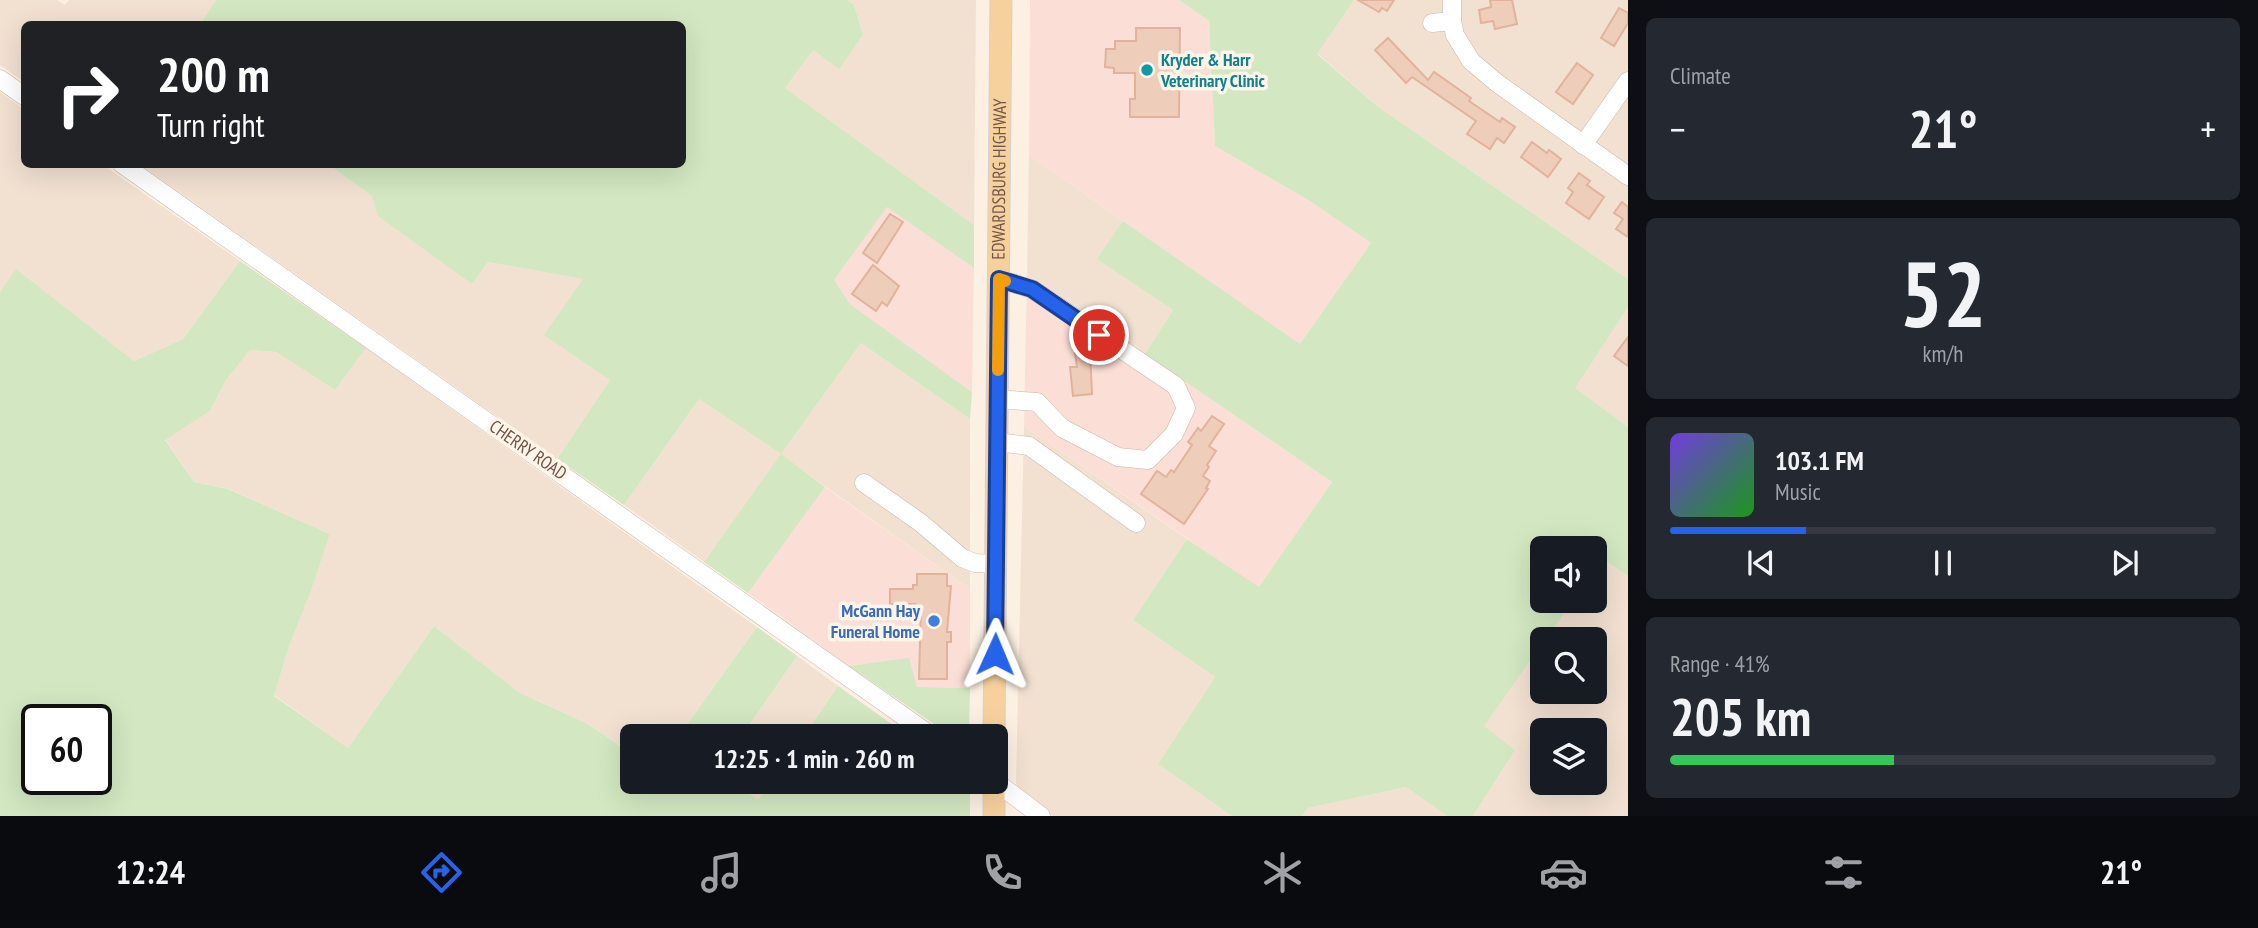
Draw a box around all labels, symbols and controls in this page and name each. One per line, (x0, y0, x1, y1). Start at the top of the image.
text: 200 m (157, 42, 270, 106)
place label: Kryder & Harr Veterinary Clinic (1160, 48, 1266, 92)
icon: right (42, 49, 133, 140)
text: Climate (1670, 61, 1731, 90)
marker: Kryder & Harr Veterinary Clinic (1139, 62, 1155, 78)
text: 21° (1909, 95, 1977, 162)
street label: EDWARDSBURG HIGHWAY (987, 97, 1011, 260)
text: Turn right (157, 104, 265, 146)
text: − (1670, 104, 1686, 153)
text: + (2200, 104, 2216, 153)
text: 52 (1900, 234, 1987, 352)
pin (1069, 305, 1129, 365)
icon: arrive (1080, 316, 1118, 354)
text: km/h (1923, 339, 1963, 368)
street label: CHERRY ROAD (485, 415, 571, 485)
text: 103.1 FM (1775, 444, 1864, 477)
text: Music (1775, 477, 1821, 506)
map controls (1530, 536, 1607, 795)
button: sound (1530, 536, 1607, 613)
icon: previous (1742, 544, 1780, 582)
icon: pause (1924, 544, 1962, 582)
icon: next (2106, 544, 2144, 582)
place label: McGann Hay Funeral Home (831, 599, 921, 643)
marker: McGann Hay Funeral Home (926, 613, 942, 629)
position arrow (958, 617, 1032, 691)
button: search (1530, 627, 1607, 704)
text: Range · 41% (1670, 649, 1770, 678)
text: 205 km (1670, 683, 1811, 750)
speed limit sign: 60 (21, 704, 112, 795)
button: layers (1530, 718, 1607, 795)
text: 12:25 · 1 min · 260 m (714, 742, 914, 775)
icon: directions (417, 848, 466, 897)
icon: music (697, 848, 746, 897)
icon: phone (978, 848, 1027, 897)
icon: climate (1258, 848, 1307, 897)
icon: car (1539, 848, 1588, 897)
icon: filters (1819, 848, 1868, 897)
text: 12:24 (116, 851, 185, 893)
text: 21° (2100, 851, 2142, 893)

